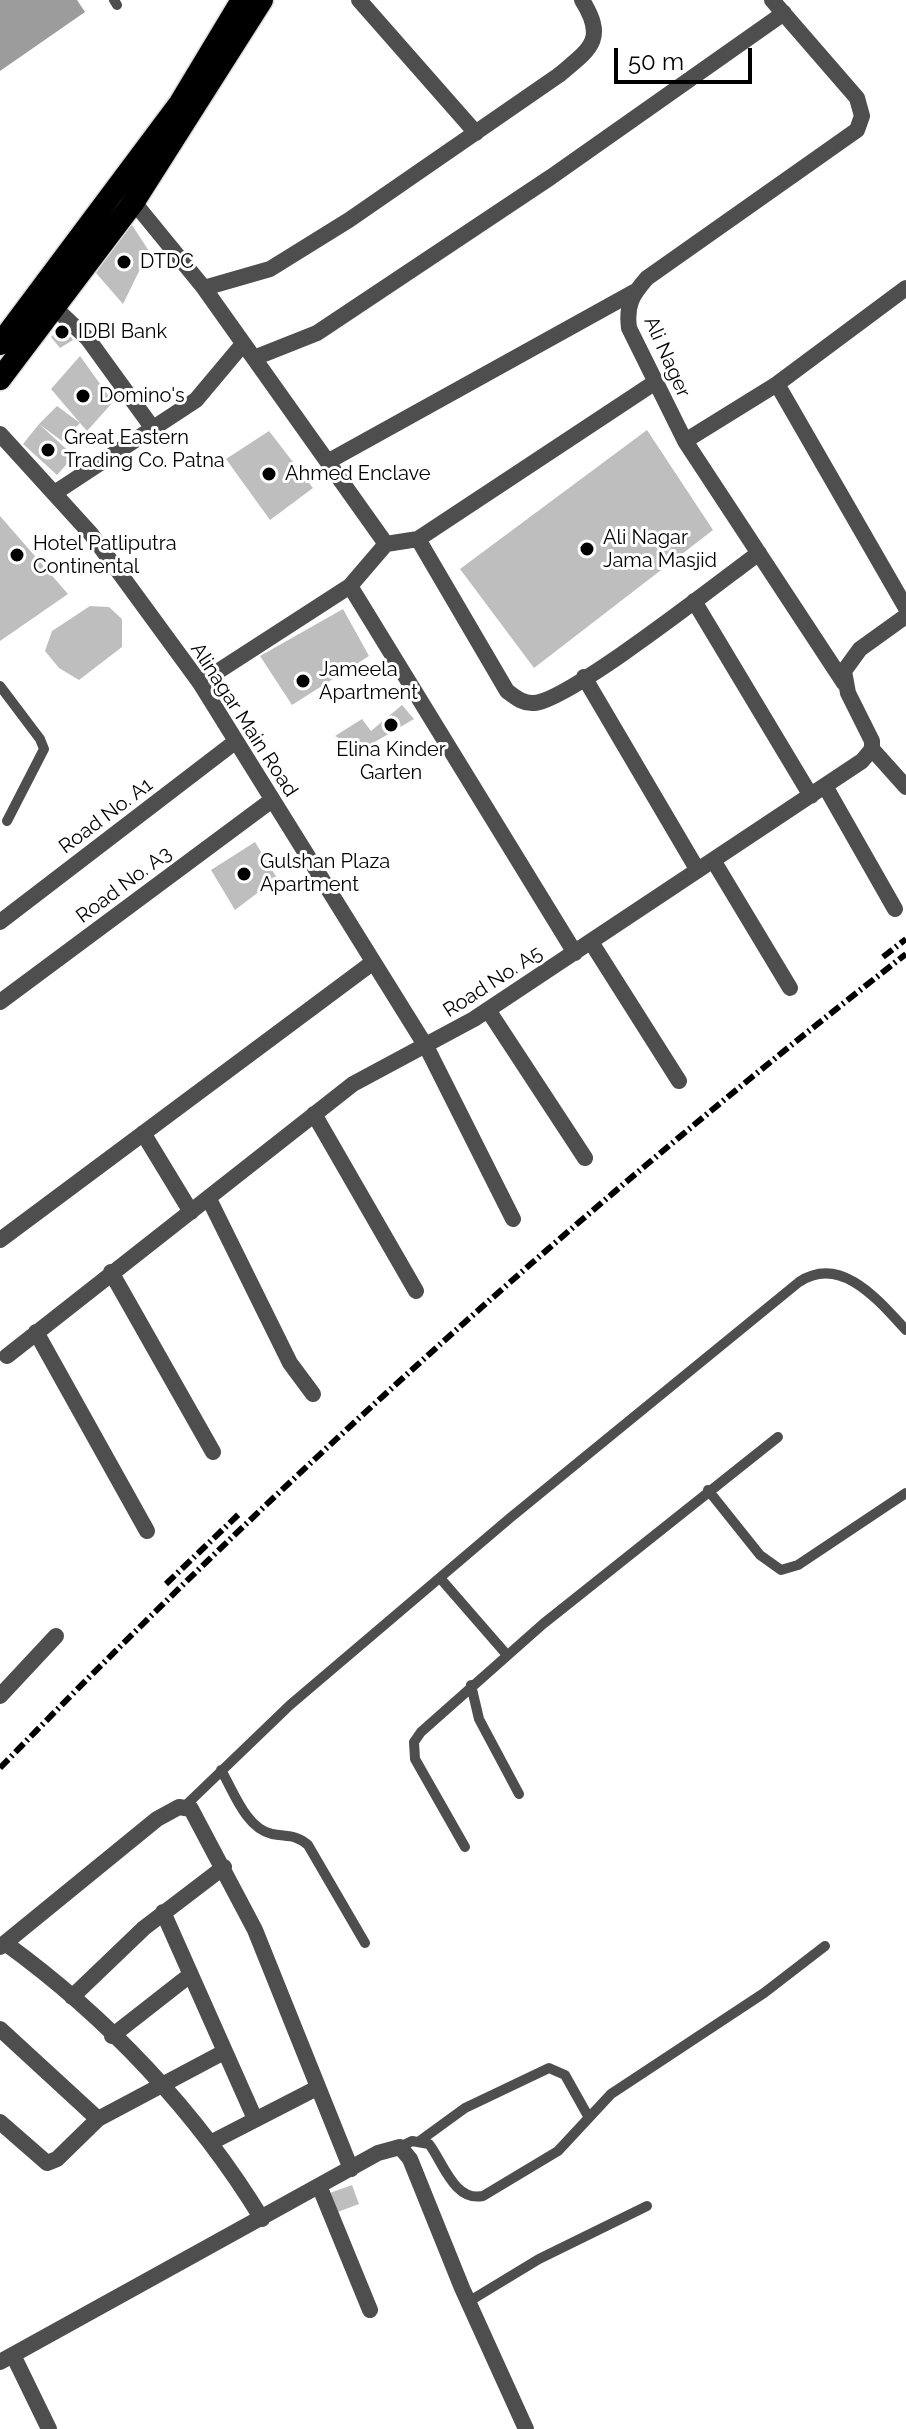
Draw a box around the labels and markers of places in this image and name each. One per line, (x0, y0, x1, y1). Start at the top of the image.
place label: DTDC (140, 250, 194, 274)
marker: DTDC (115, 253, 133, 271)
place label: IDBI Bank (78, 320, 167, 344)
marker: IDBI Bank (53, 323, 71, 341)
place label: Domino's (99, 384, 185, 408)
marker: Domino's (74, 387, 92, 405)
place label: Great Eastern Trading Co. Patna (64, 426, 225, 473)
marker: Great Eastern Trading Co. Patna (39, 441, 57, 459)
place label: Ahmed Enclave (285, 462, 431, 486)
marker: Ahmed Enclave (260, 465, 278, 483)
place label: Ali Nagar Jama Masjid (603, 526, 717, 573)
place label: Hotel Patliputra Continental (33, 532, 177, 579)
marker: Ali Nagar Jama Masjid (578, 540, 596, 558)
marker: Hotel Patliputra Continental (8, 546, 26, 564)
place label: Jameela Apartment (319, 658, 418, 705)
marker: Jameela Apartment (294, 672, 312, 690)
marker: Elina Kinder Garten (382, 716, 400, 734)
place label: Elina Kinder Garten (336, 738, 446, 785)
place label: Gulshan Plaza Apartment (260, 850, 390, 897)
marker: Gulshan Plaza Apartment (235, 865, 253, 883)

